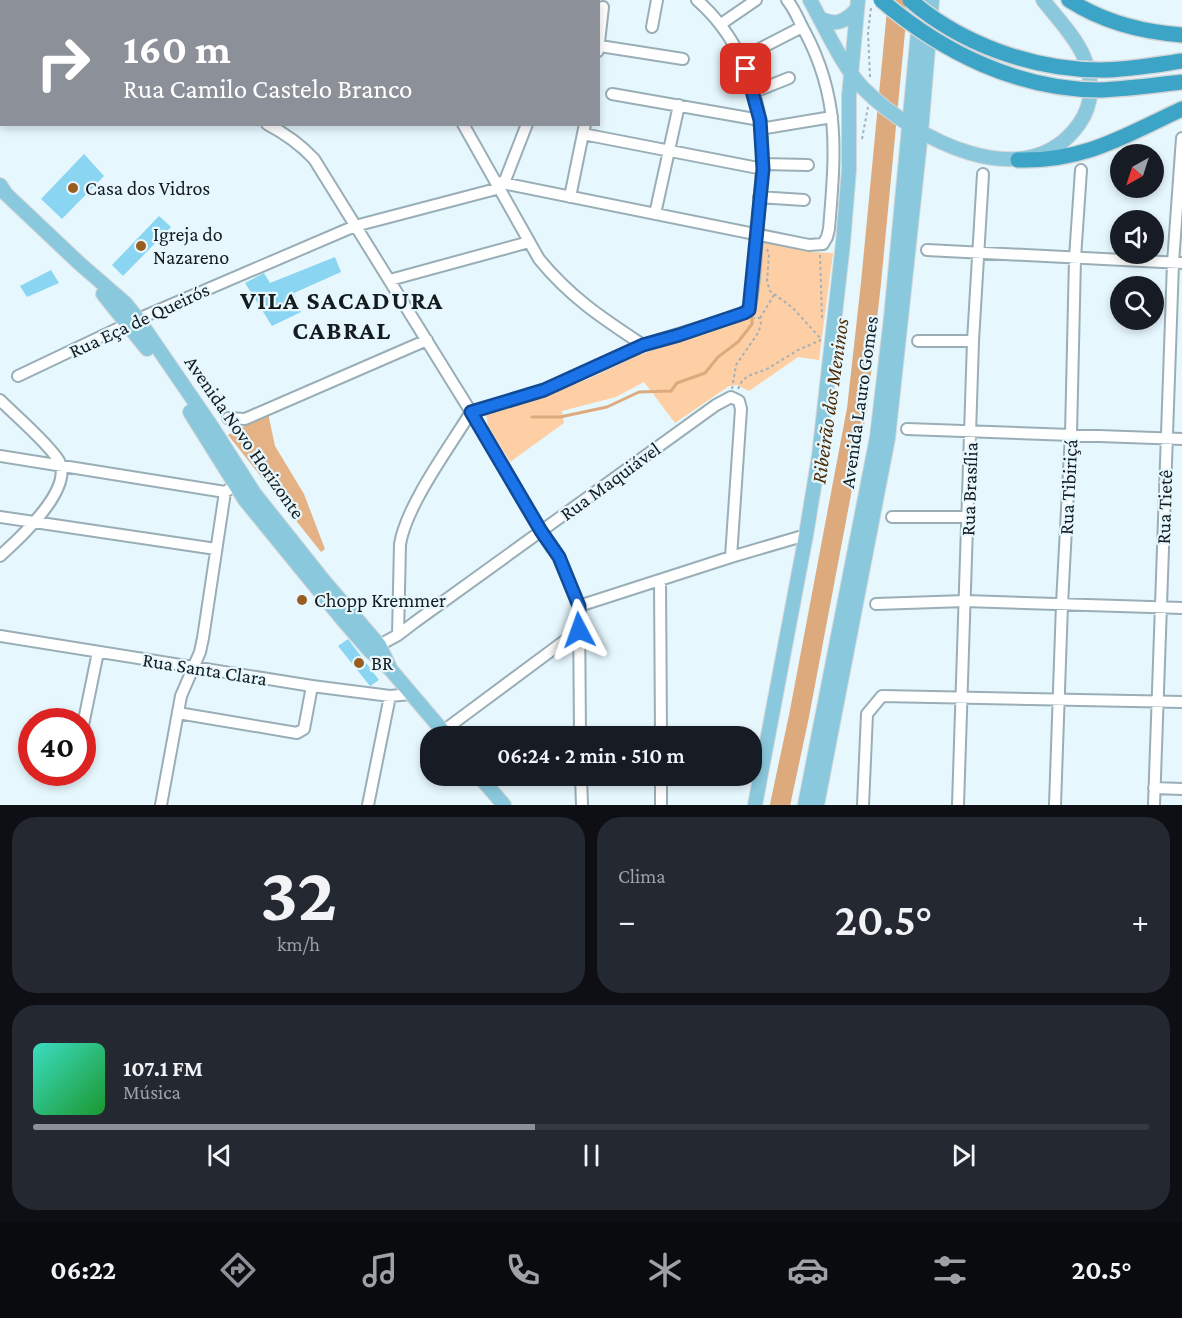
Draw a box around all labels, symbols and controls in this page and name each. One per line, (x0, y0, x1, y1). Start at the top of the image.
icon: right (24, 24, 102, 102)
text: 160 m (123, 25, 231, 72)
pin (720, 43, 771, 94)
icon: arrive (729, 52, 762, 85)
text: Rua Camilo Castelo Branco (123, 74, 413, 104)
north arrow (1110, 144, 1164, 198)
map controls (1110, 144, 1164, 330)
place label: Casa dos Vidros (85, 177, 210, 199)
marker: Casa dos Vidros (66, 181, 80, 195)
button: sound (1110, 210, 1164, 264)
place label: Igreja do Nazareno (153, 223, 229, 268)
marker: Igreja do Nazareno (134, 239, 148, 253)
button: search (1110, 276, 1164, 330)
street label: Rua Eça de Queirós (65, 278, 213, 363)
district label: VILA SACADURA CABRAL (239, 286, 444, 345)
street label: Avenida Lauro Gomes (836, 314, 882, 490)
water label: Ribeirão dos Meninos (807, 316, 854, 485)
street label: Avenida Novo Horizonte (180, 351, 310, 523)
street label: Rua Maquiável (556, 437, 665, 526)
street label: Rua Tibiriçá (1055, 438, 1082, 536)
street label: Rua Brasília (956, 442, 982, 536)
street label: Rua Tietê (1152, 469, 1176, 545)
place label: Chopp Kremmer (314, 589, 446, 612)
marker: Chopp Kremmer (295, 593, 309, 607)
position arrow (547, 598, 611, 662)
street label: Rua Santa Clara (141, 648, 269, 690)
place label: BR (371, 652, 394, 674)
marker: BR (352, 656, 366, 670)
speed limit sign: 40 (18, 708, 96, 786)
text: 06:24 · 2 min · 510 m (497, 743, 685, 768)
text: 32 (260, 850, 337, 937)
text: Clima (618, 865, 666, 887)
text: 20.5° (835, 895, 932, 945)
text: − (618, 902, 635, 939)
text: + (1132, 902, 1149, 939)
text: km/h (277, 933, 320, 955)
text: 107.1 FM (123, 1056, 203, 1081)
text: Música (123, 1081, 181, 1103)
icon: previous (203, 1139, 236, 1172)
icon: pause (575, 1139, 608, 1172)
icon: next (947, 1139, 980, 1172)
icon: directions (217, 1249, 259, 1291)
icon: music (359, 1249, 401, 1291)
icon: phone (502, 1249, 544, 1291)
icon: climate (644, 1249, 686, 1291)
icon: car (787, 1249, 829, 1291)
icon: filters (929, 1249, 971, 1291)
text: 06:22 (50, 1255, 116, 1285)
text: 20.5° (1072, 1255, 1132, 1285)

